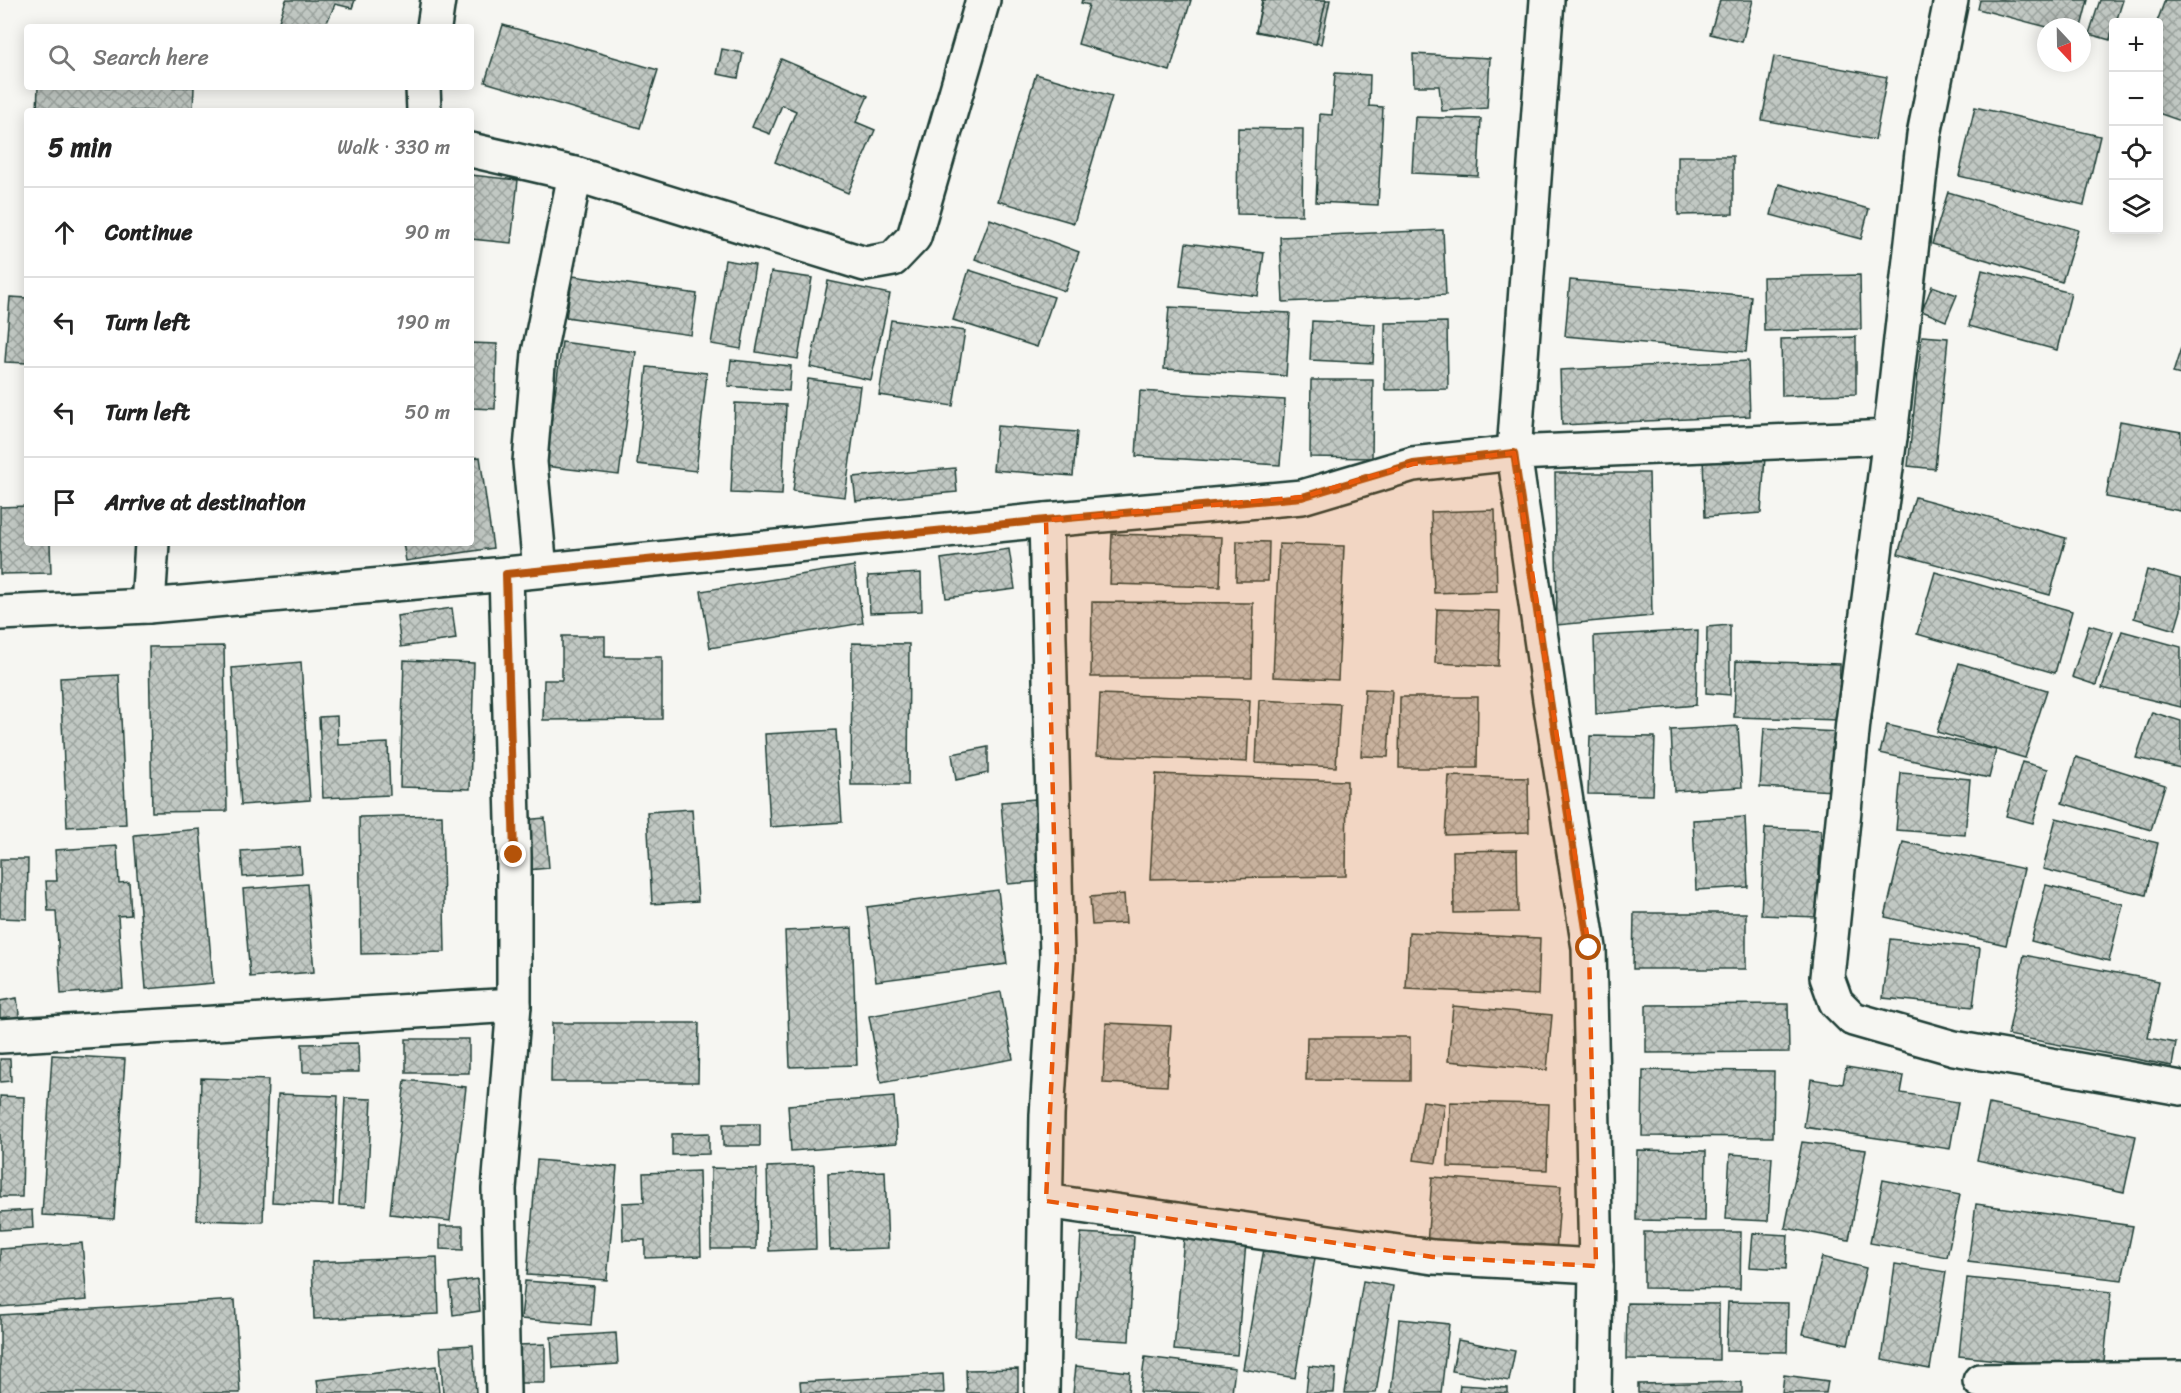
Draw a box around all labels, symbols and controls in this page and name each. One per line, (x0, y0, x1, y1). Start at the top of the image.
north arrow (2037, 18, 2091, 72)
map controls (2109, 18, 2163, 234)
button: + (2109, 18, 2163, 72)
search box (24, 24, 474, 90)
text: Search here (93, 38, 209, 77)
icon: search (45, 41, 78, 74)
button: − (2109, 72, 2163, 126)
text: 5 min (48, 124, 112, 170)
button: locate (2109, 126, 2163, 180)
text: Walk · 330 m (337, 130, 450, 165)
button: layers (2109, 180, 2163, 234)
text: Continue (105, 213, 193, 252)
text: 90 m (405, 215, 450, 250)
icon: ahead (48, 216, 81, 249)
text: Turn left (105, 303, 190, 342)
text: 190 m (396, 305, 450, 340)
icon: left (48, 306, 81, 339)
text: Turn left (105, 393, 190, 432)
text: 50 m (405, 395, 450, 430)
icon: left (48, 396, 81, 429)
text: Arrive at destination (105, 483, 306, 522)
icon: arrive (48, 486, 81, 519)
route end (500, 841, 526, 867)
route start (1575, 934, 1601, 960)

